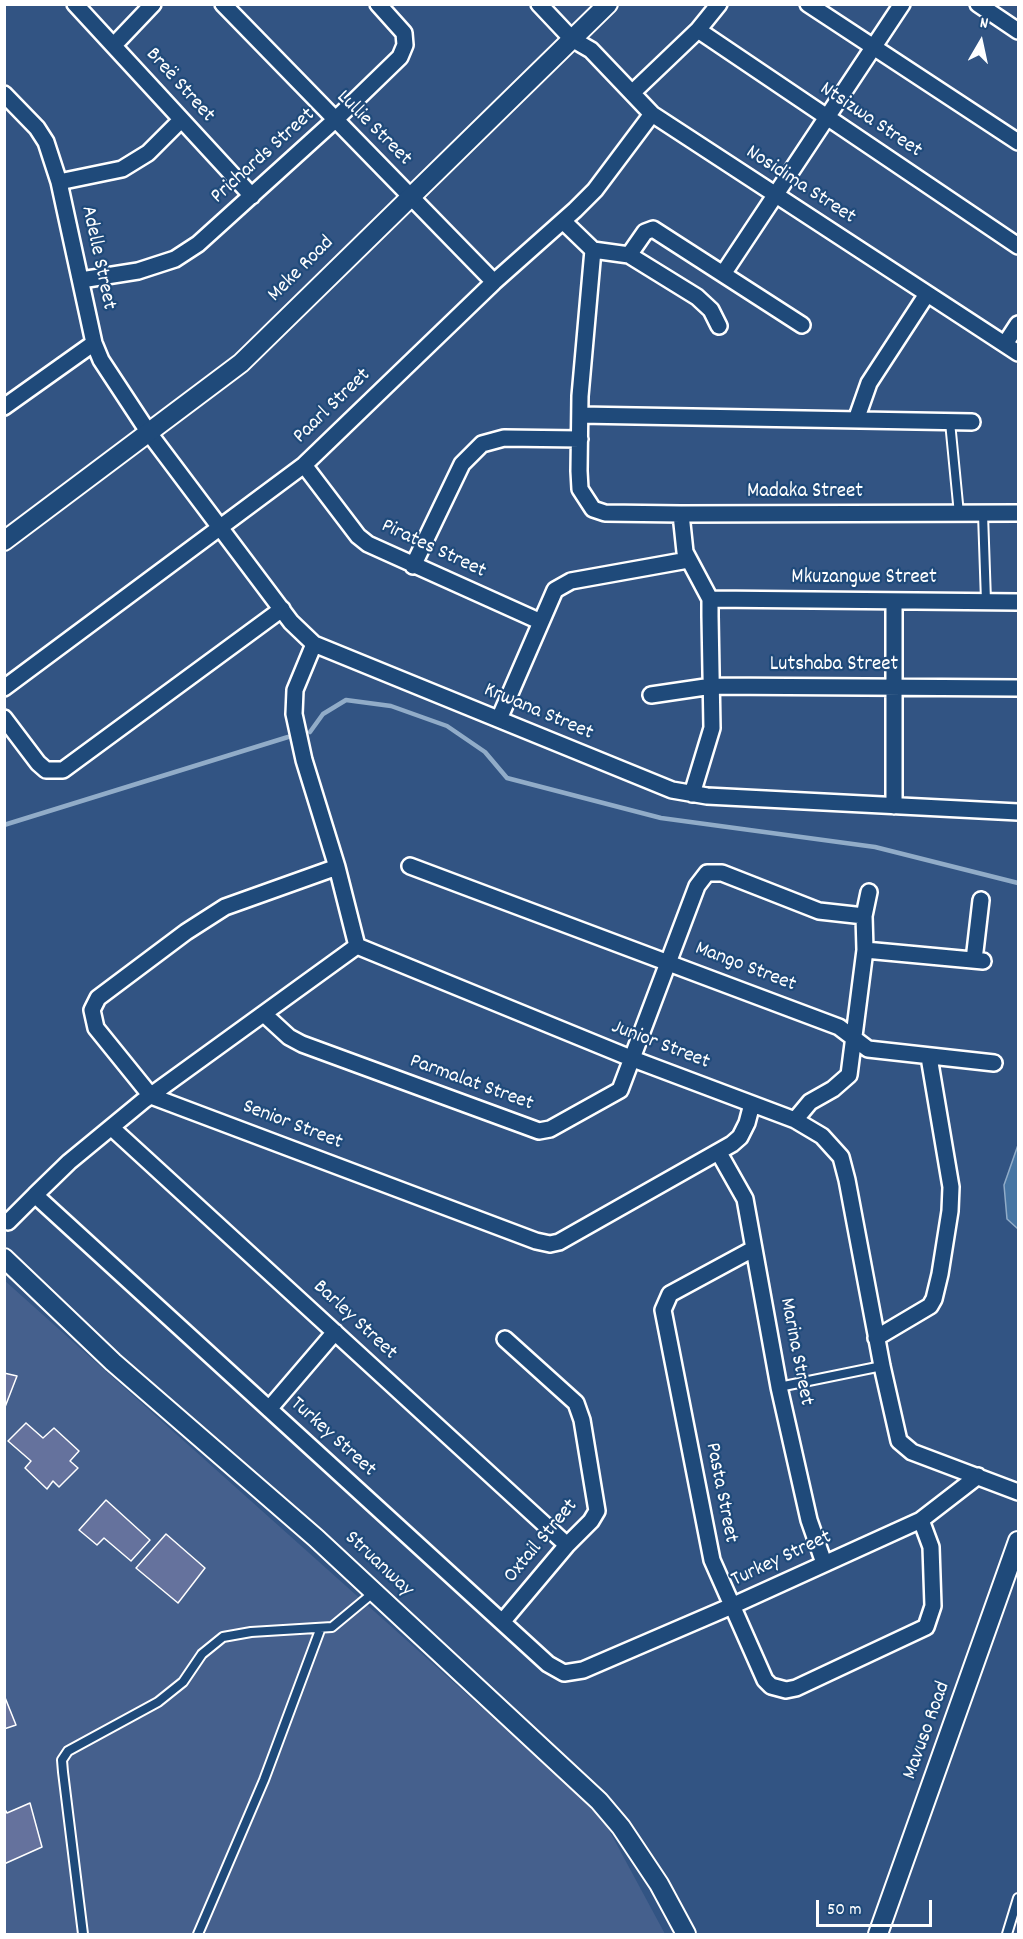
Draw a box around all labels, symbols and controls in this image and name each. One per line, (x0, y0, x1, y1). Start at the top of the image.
north arrow (951, 12, 1011, 72)
text: N (978, 12, 990, 36)
street label: Breë Street (139, 43, 219, 129)
street label: Ntsizwa Street (814, 78, 926, 164)
street label: Lullie Street (330, 86, 416, 172)
street label: Prichards Street (207, 104, 321, 210)
street label: Nosidima Street (740, 141, 860, 231)
street label: Adelle Street (74, 204, 120, 312)
street label: Meke Road (264, 232, 340, 308)
street label: Paarl Street (289, 364, 377, 450)
street label: Madaka Street (747, 480, 863, 506)
street label: Pirates Street (377, 515, 489, 585)
street label: Mkuzangwe Street (791, 566, 937, 592)
street label: Lutshaba Street (770, 653, 898, 679)
street label: Krwana Street (480, 679, 596, 747)
street label: Mango Street (691, 937, 799, 999)
street label: Junior Street (607, 1016, 713, 1076)
street label: Parmalat Street (406, 1050, 536, 1118)
street label: Senior Street (238, 1095, 346, 1157)
street label: Barley Street (307, 1276, 401, 1366)
street label: Marina Street (772, 1296, 818, 1408)
street label: Turkey Street (284, 1393, 380, 1483)
street label: Pasta Street (698, 1441, 742, 1545)
street label: Oxtail Street (500, 1495, 584, 1589)
street label: Turkey Street (728, 1526, 836, 1594)
street label: Struanway (338, 1527, 418, 1603)
street label: Mavuso Road (899, 1679, 957, 1783)
scale bar (819, 1888, 934, 1926)
text: 50 m (827, 1898, 862, 1923)

